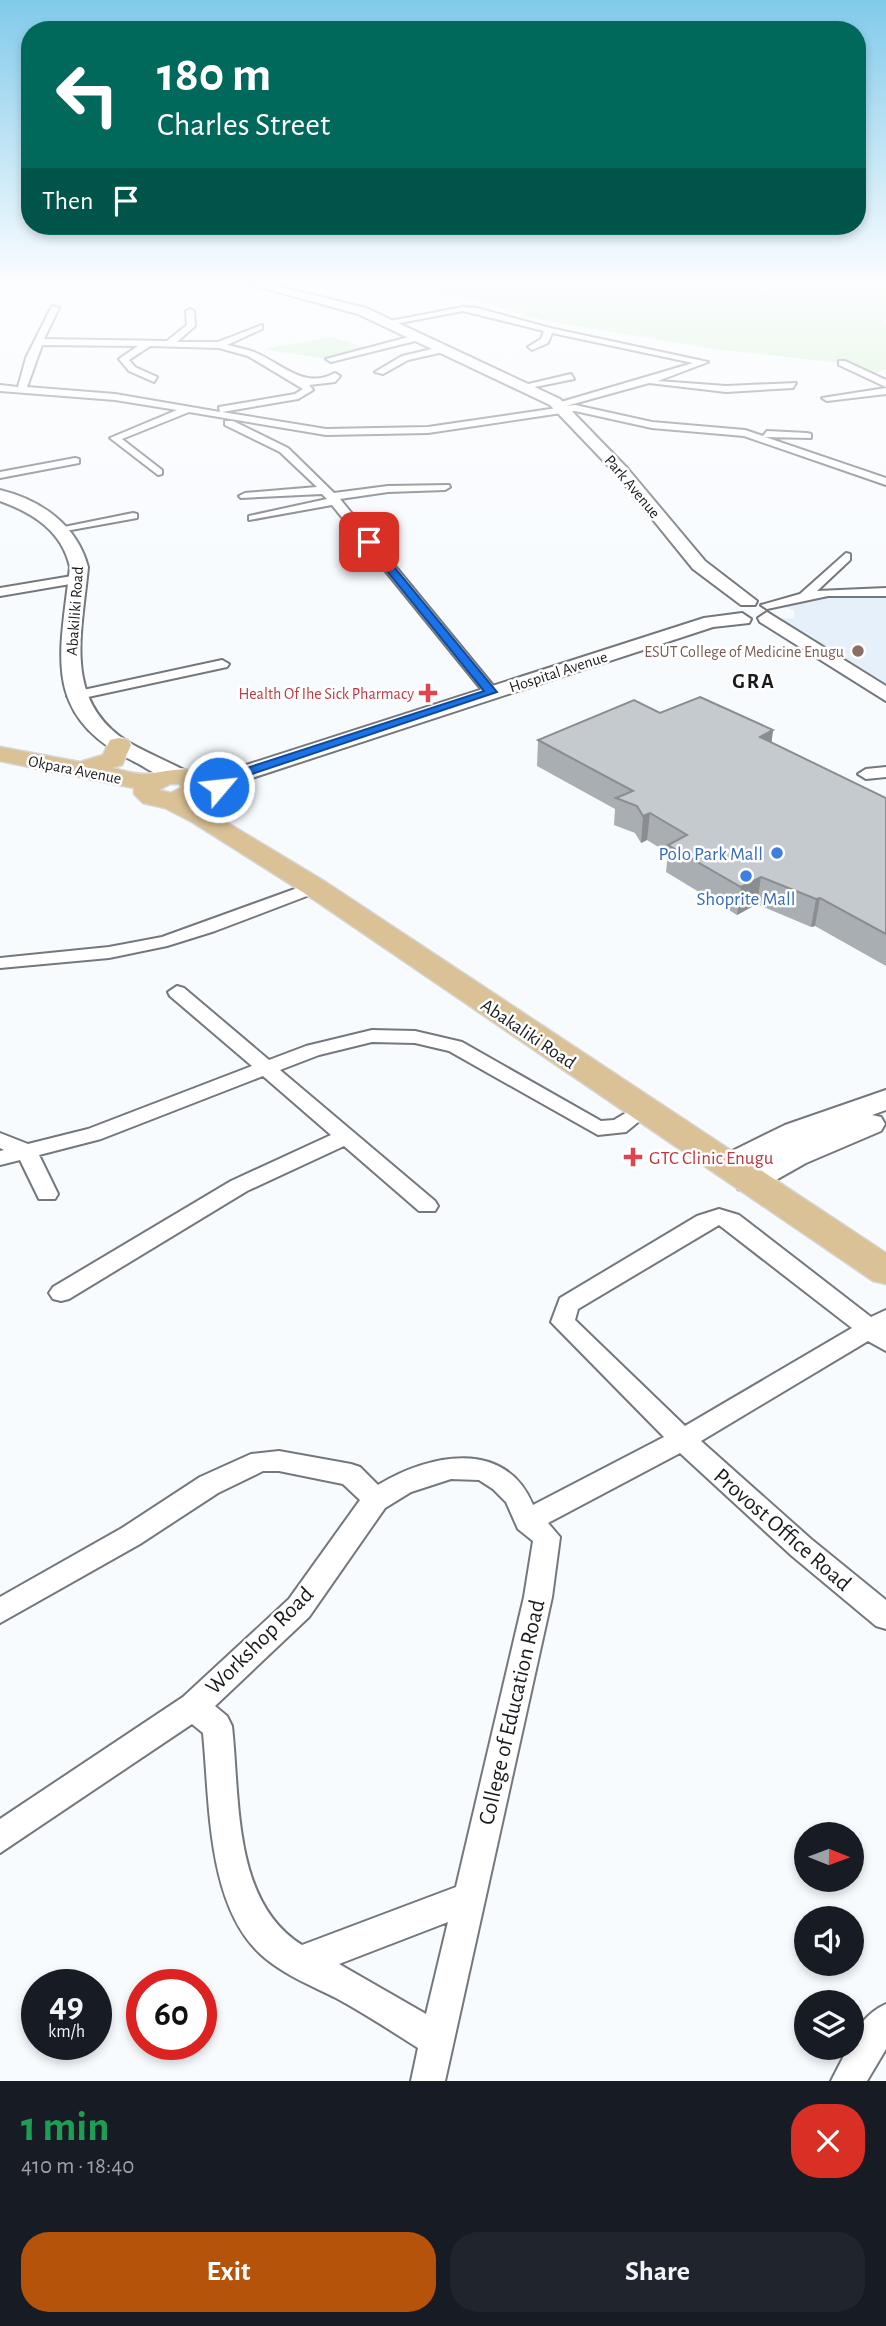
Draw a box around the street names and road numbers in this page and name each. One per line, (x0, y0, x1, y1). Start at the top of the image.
street label: Park Avenue (601, 452, 663, 521)
street label: Abakiliki Road (64, 566, 86, 656)
street label: Hospital Avenue (507, 649, 609, 695)
street label: Okpara Avenue (27, 753, 123, 787)
street label: Abakaliki Road (477, 996, 579, 1073)
street label: Provost Office Road (709, 1464, 855, 1596)
street label: Workshop Road (202, 1583, 318, 1699)
street label: College of Education Road (475, 1597, 550, 1827)

